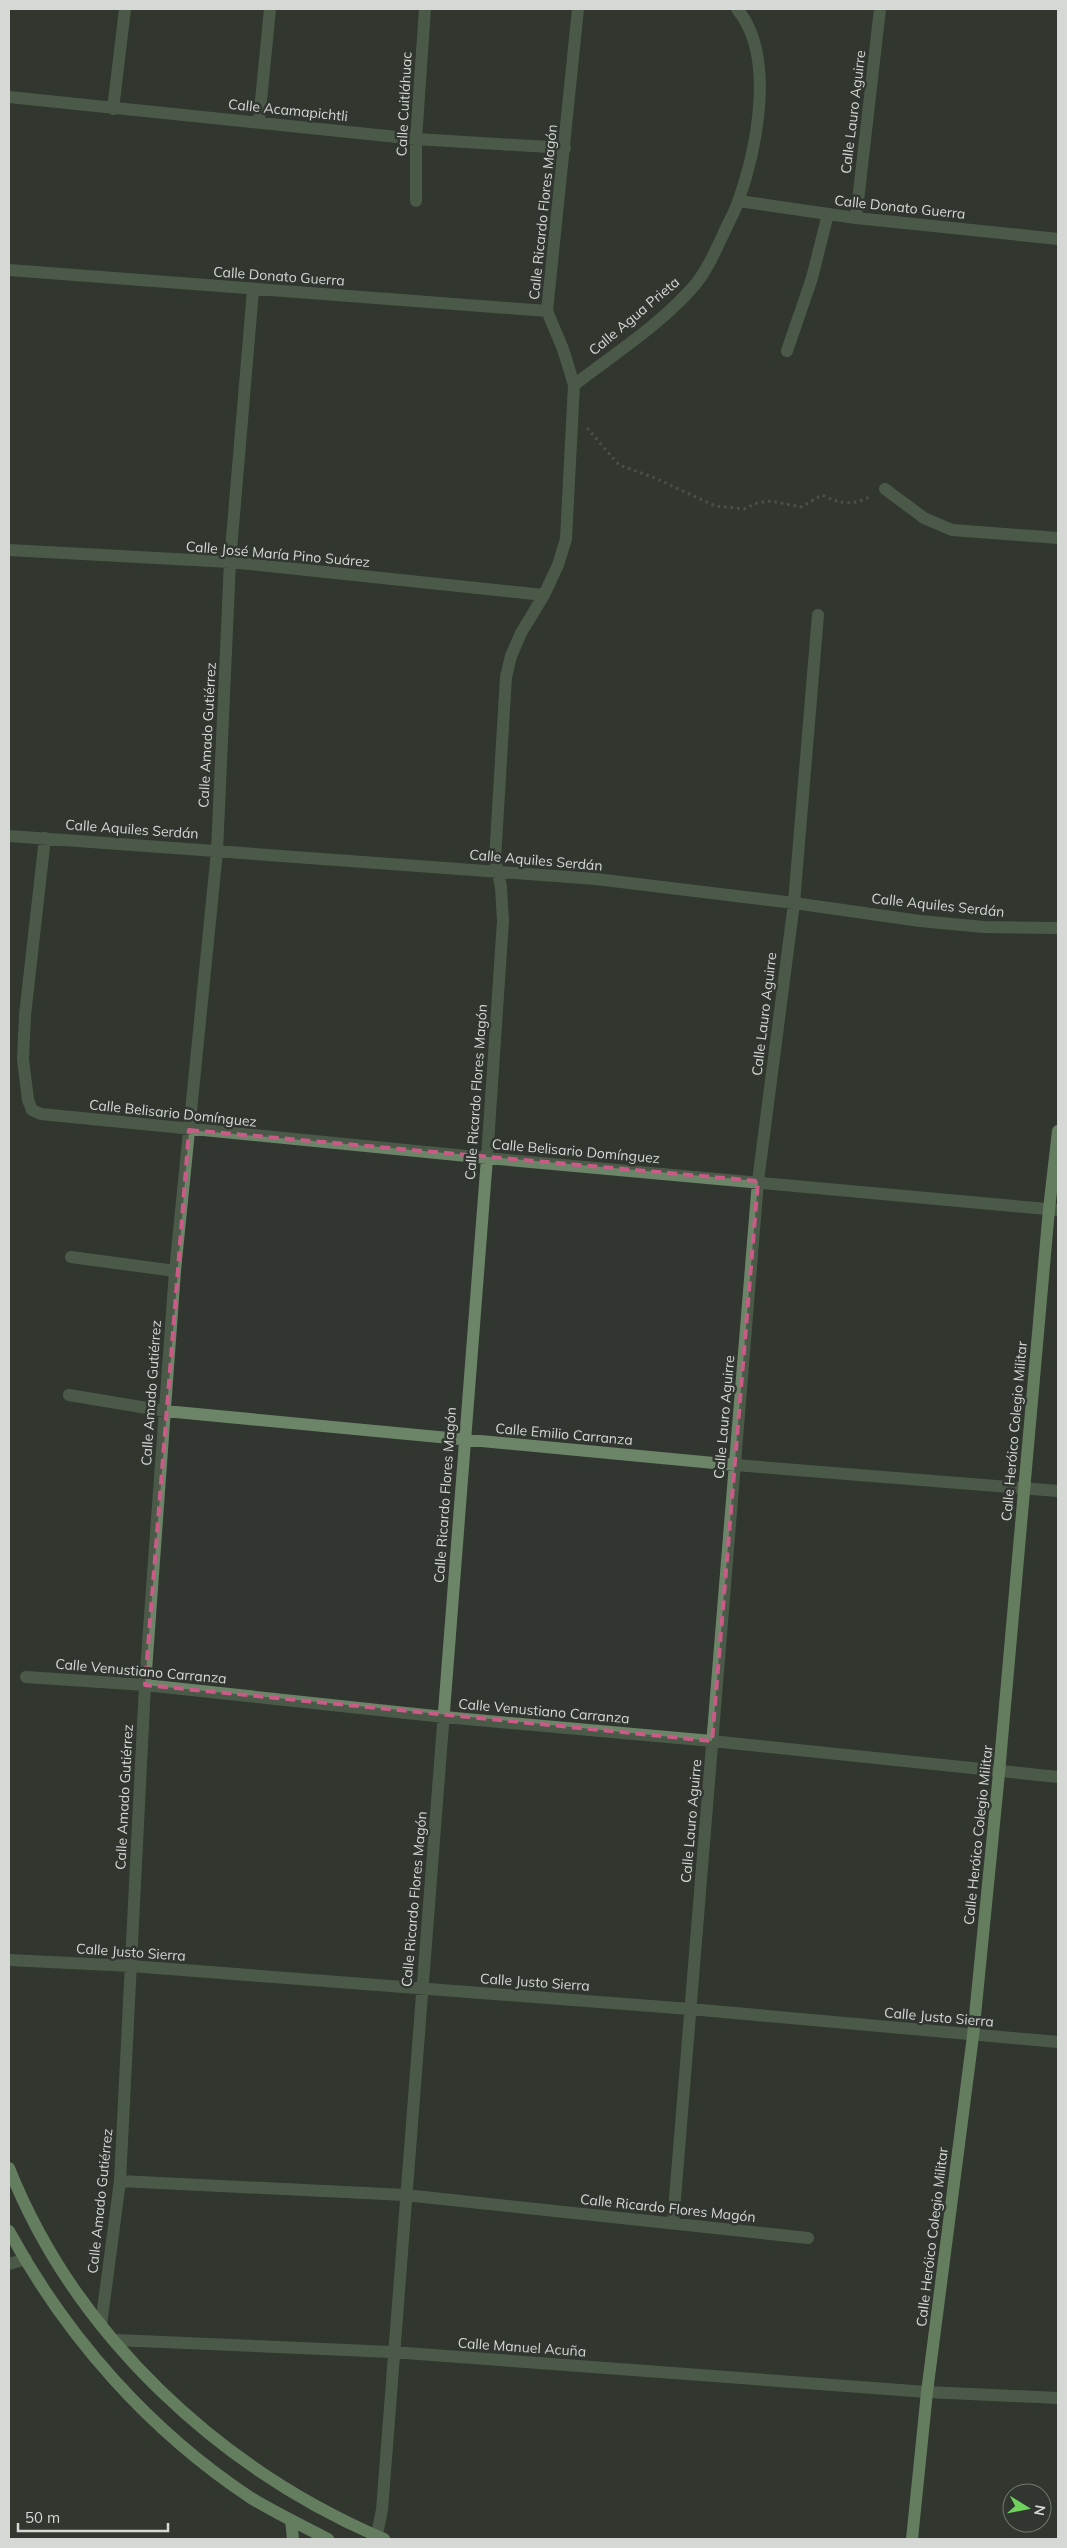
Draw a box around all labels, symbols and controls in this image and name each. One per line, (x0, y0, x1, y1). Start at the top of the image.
street label: Calle Lauro Aguirre (836, 49, 870, 175)
street label: Calle Cuitláhuac (392, 51, 416, 157)
street label: Calle Acamapichtli (227, 95, 349, 125)
street label: Calle Ricardo Flores Magón (525, 123, 561, 301)
street label: Calle Donato Guerra (834, 191, 966, 223)
street label: Calle Donato Guerra (213, 262, 345, 290)
street label: Calle Agua Prieta (585, 273, 683, 359)
street label: Calle José María Pino Suárez (185, 537, 371, 571)
street label: Calle Amado Gutiérrez (194, 662, 220, 808)
street label: Calle Aquiles Serdán (65, 815, 199, 843)
street label: Calle Aquiles Serdán (469, 845, 603, 875)
street label: Calle Aquiles Serdán (871, 889, 1005, 921)
street label: Calle Lauro Aguirre (747, 951, 781, 1077)
street label: Calle Ricardo Flores Magón (461, 1003, 491, 1181)
street label: Calle Belisario Domínguez (88, 1095, 258, 1131)
street label: Calle Belisario Domínguez (491, 1135, 661, 1167)
street label: Calle Amado Gutiérrez (137, 1320, 165, 1466)
street label: Calle Heróico Colegio Militar (997, 1339, 1031, 1522)
street label: Calle Lauro Aguirre (710, 1354, 738, 1480)
street label: Calle Ricardo Flores Magón (430, 1406, 460, 1584)
street label: Calle Emilio Carranza (495, 1419, 633, 1449)
street label: Calle Venustiano Carranza (55, 1655, 227, 1687)
street label: Calle Venustiano Carranza (458, 1695, 630, 1727)
street label: Calle Amado Gutiérrez (111, 1724, 137, 1870)
street label: Calle Heróico Colegio Militar (960, 1743, 996, 1926)
street label: Calle Lauro Aguirre (677, 1758, 705, 1884)
street label: Calle Ricardo Flores Magón (397, 1810, 431, 1988)
street label: Calle Justo Sierra (76, 1939, 186, 1965)
street label: Calle Justo Sierra (480, 1969, 590, 1995)
street label: Calle Justo Sierra (883, 2003, 995, 2031)
street label: Calle Amado Gutiérrez (83, 2128, 117, 2274)
street label: Calle Heróico Colegio Militar (912, 2145, 952, 2328)
street label: Calle Ricardo Flores Magón (579, 2190, 757, 2226)
street label: Calle Manuel Acuña (457, 2334, 587, 2360)
north arrow (1002, 2483, 1052, 2533)
scale bar (18, 2500, 168, 2532)
text: N (1030, 2503, 1050, 2517)
text: 50 m (25, 2508, 60, 2527)

